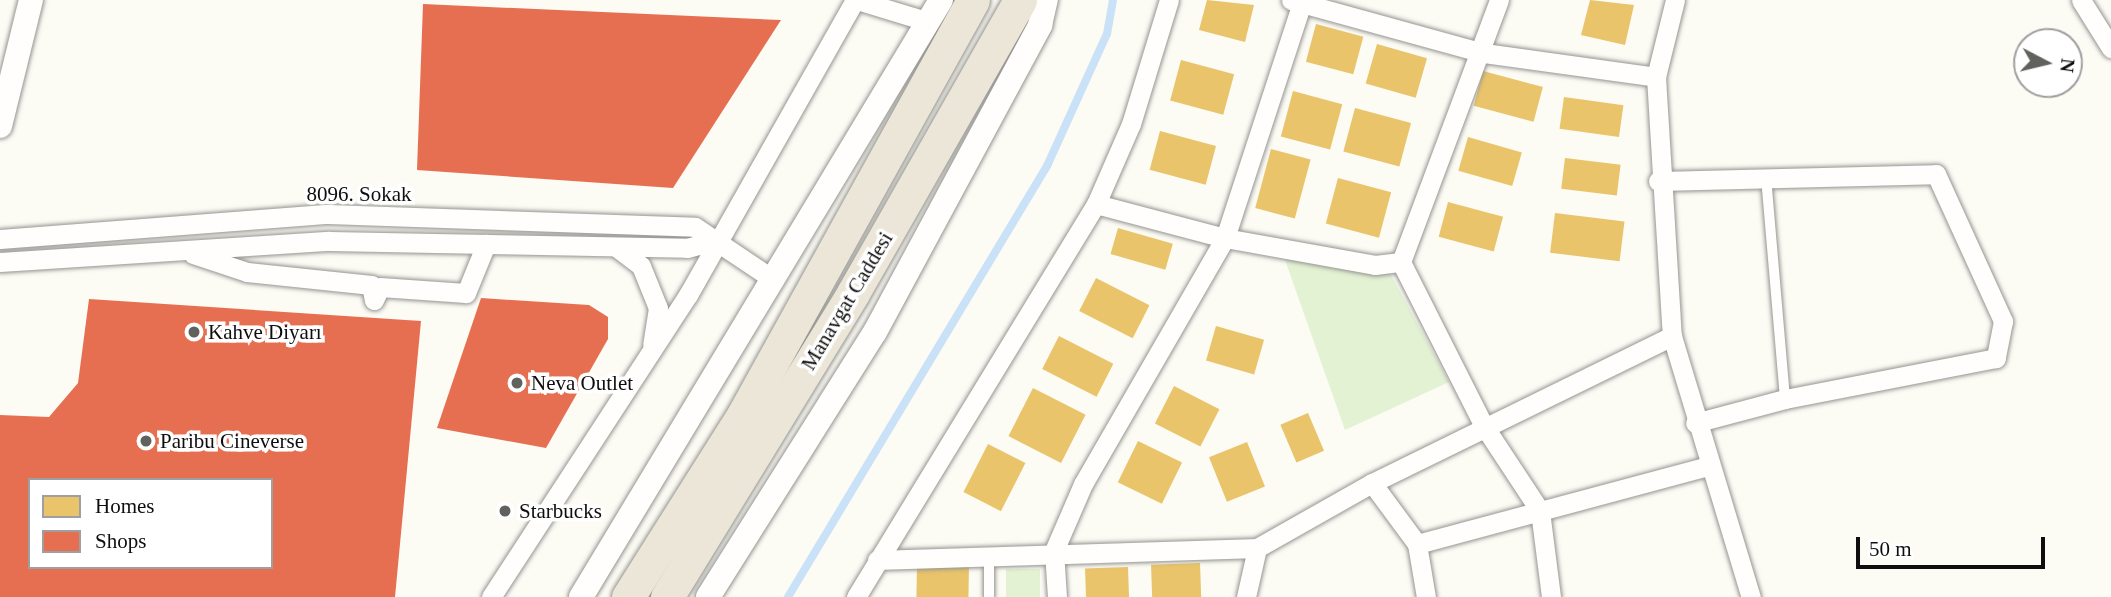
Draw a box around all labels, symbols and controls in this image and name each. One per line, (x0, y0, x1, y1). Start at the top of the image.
north arrow (2013, 28, 2083, 98)
text: N (2056, 57, 2079, 73)
street label: 8096. Sokak (306, 181, 412, 207)
street label: Manavgat Caddesi (796, 227, 898, 375)
place label: Kahve Diyarı (208, 319, 322, 345)
marker: Kahve Diyarı (186, 324, 202, 340)
place label: Neva Outlet (531, 370, 633, 396)
marker: Neva Outlet (509, 375, 525, 391)
place label: Paribu Cineverse (160, 428, 304, 454)
marker: Paribu Cineverse (138, 433, 154, 449)
legend (28, 478, 273, 569)
text: Homes (95, 494, 155, 518)
place label: Starbucks (519, 498, 602, 524)
marker: Starbucks (497, 503, 513, 519)
scale bar (1859, 524, 2048, 568)
text: Shops (95, 529, 146, 553)
text: 50 m (1869, 537, 1912, 561)

